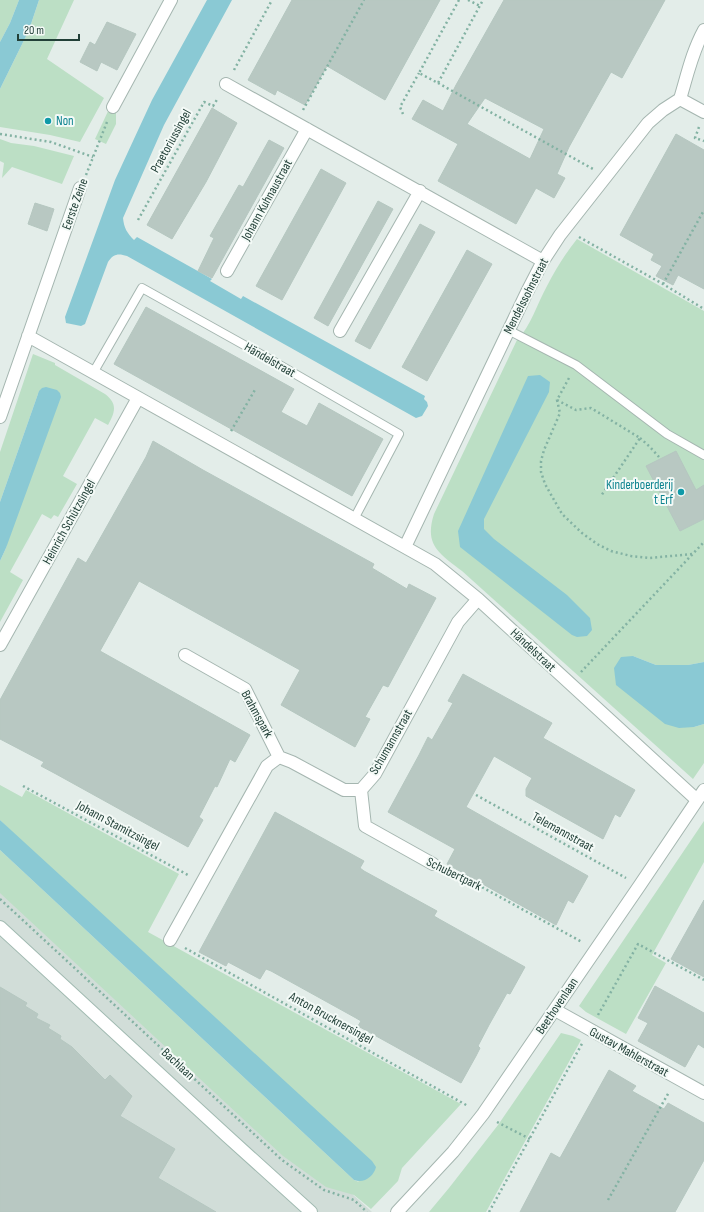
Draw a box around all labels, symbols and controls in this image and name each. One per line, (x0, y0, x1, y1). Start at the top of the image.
scale bar (18, 16, 79, 42)
text: 20 m (24, 23, 44, 38)
street label: Praetoriussingel (147, 107, 195, 175)
place label: Non (56, 113, 74, 129)
marker: Non (43, 116, 53, 126)
street label: Johann Kuhnaustraat (238, 156, 296, 244)
street label: Eerste Zeine (58, 176, 92, 232)
street label: Mendelssohnstraat (500, 255, 552, 337)
street label: Händelstraat (242, 339, 298, 381)
street label: Heinrich Schützsingel (39, 477, 99, 567)
place label: Kinderboerderij t Erf (606, 477, 673, 508)
marker: Kinderboerderij t Erf (676, 487, 686, 497)
street label: Händelstraat (507, 625, 559, 675)
street label: Brahmspark (237, 687, 277, 741)
street label: Schumannstraat (366, 707, 416, 777)
street label: Johann Stamitzsingel (73, 797, 162, 854)
street label: Telemannstraat (529, 809, 597, 855)
street label: Schubertpark (424, 854, 484, 894)
street label: Beethovenlaan (532, 975, 582, 1037)
street label: Anton Brucknersingel (285, 988, 376, 1048)
street label: Gustav Mahlerstraat (587, 1024, 671, 1080)
street label: Bachlaan (158, 1045, 198, 1083)

